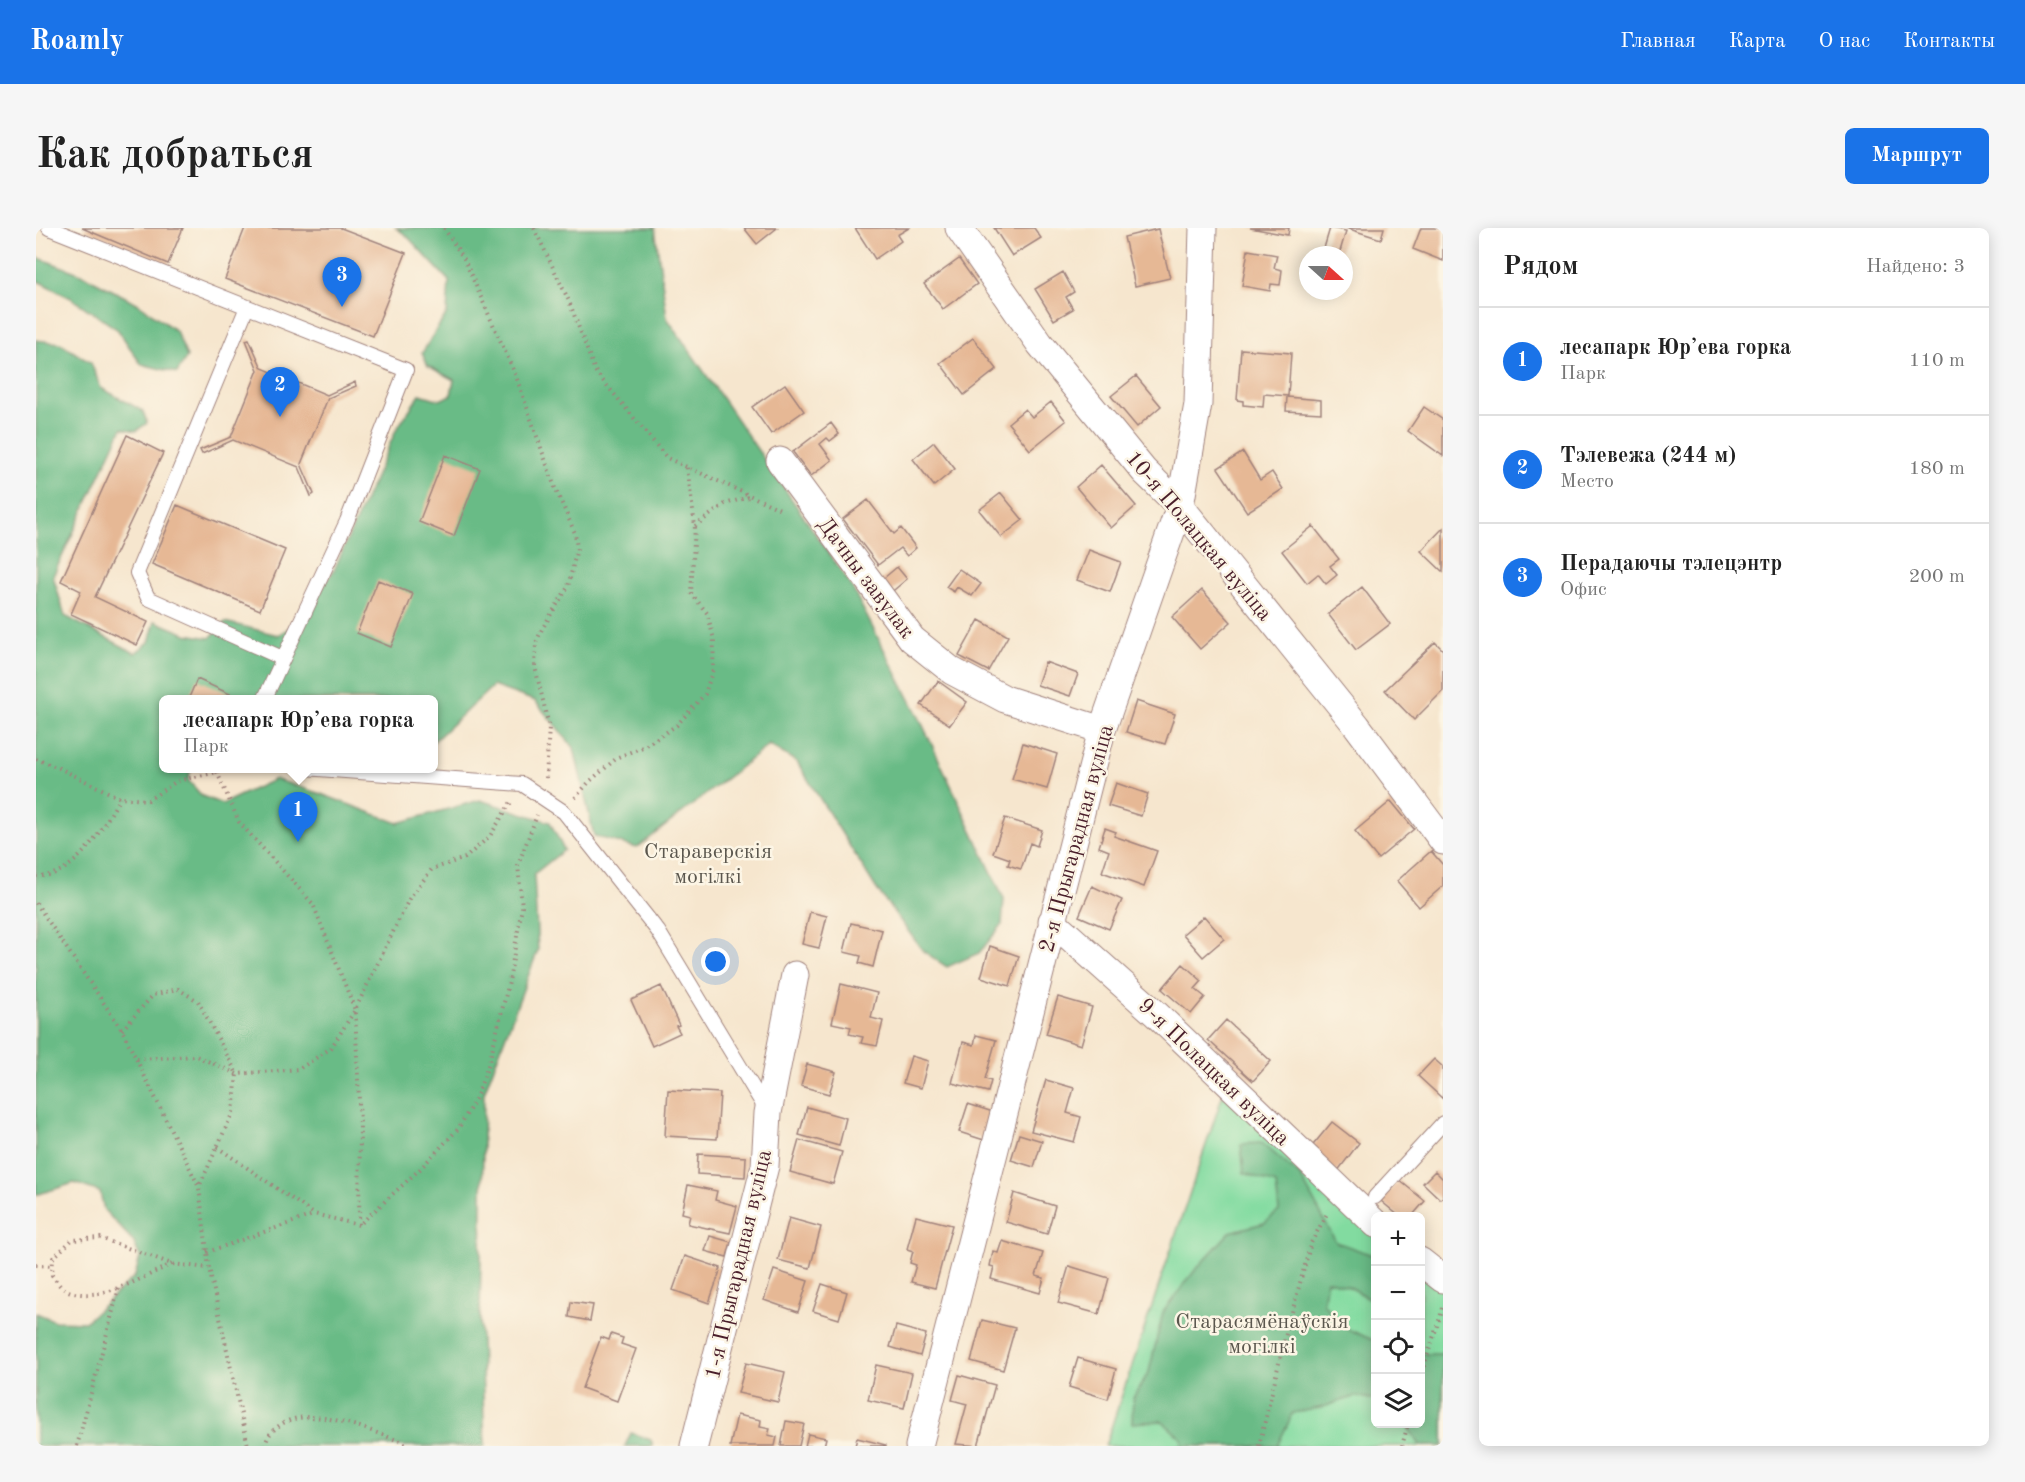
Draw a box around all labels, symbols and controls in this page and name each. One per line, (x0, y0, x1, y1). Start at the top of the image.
text: Roamly (30, 28, 124, 56)
text: Главная (1620, 31, 1696, 52)
text: Карта (1729, 31, 1786, 52)
text: О нас (1819, 31, 1870, 52)
text: Контакты (1903, 31, 1995, 52)
button: Маршрут (1845, 128, 1989, 184)
text: Как добраться (36, 135, 313, 177)
north arrow (1299, 246, 1353, 300)
text: Рядом (1503, 254, 1578, 280)
pin: 3 (322, 257, 362, 307)
text: Найдено: 3 (1866, 257, 1965, 277)
text: лесапарк Юрʼева горка (1560, 337, 1791, 359)
text: 1 (1517, 351, 1528, 371)
text: 110 m (1909, 351, 1965, 371)
text: Парк (1560, 364, 1606, 384)
pin: 2 (260, 368, 300, 417)
text: Тэлевежа (244 м) (1560, 445, 1736, 467)
street label: 10-я Полацкая вуліца (1121, 447, 1276, 625)
text: 2 (1517, 459, 1528, 479)
text: 180 m (1909, 459, 1965, 479)
text: Место (1560, 472, 1614, 492)
street label: Дачны завулак (813, 514, 918, 643)
text: Перадаючы тэлецэнтр (1560, 553, 1782, 575)
text: 3 (1517, 567, 1528, 587)
text: 200 m (1909, 567, 1965, 587)
text: Офис (1560, 580, 1607, 600)
popup (159, 695, 438, 773)
text: лесапарк Юрʼева горка (183, 710, 414, 732)
street label: 2-я Прыгарадная вуліца (1036, 722, 1118, 955)
text: Парк (183, 737, 229, 757)
pin: 1 (278, 792, 318, 842)
park label: Стараверскія могілкі (644, 841, 772, 888)
your location (701, 947, 730, 976)
street label: 9-я Полацкая вуліца (1134, 995, 1294, 1150)
street label: 1-я Прыгарадная вуліца (702, 1147, 776, 1381)
map controls (1371, 1212, 1425, 1428)
button: + (1371, 1212, 1425, 1266)
button: − (1371, 1266, 1425, 1320)
park label: Старасямёнаўскія могілкі (1175, 1311, 1349, 1358)
button: locate (1371, 1320, 1425, 1374)
button: layers (1371, 1374, 1425, 1428)

